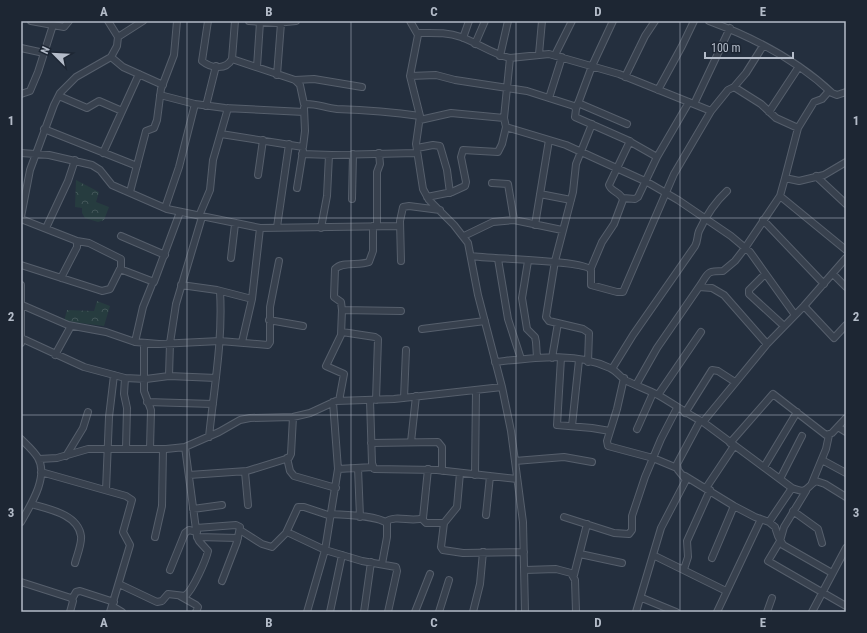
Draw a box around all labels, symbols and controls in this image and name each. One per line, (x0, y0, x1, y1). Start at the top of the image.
text: A (100, 4, 108, 19)
text: B (265, 4, 273, 19)
text: C (430, 4, 438, 19)
text: D (594, 4, 602, 19)
text: E (760, 4, 767, 19)
north arrow (34, 34, 74, 74)
scale bar (705, 34, 793, 60)
text: 100 m (711, 41, 741, 55)
text: N (38, 44, 53, 56)
text: 1 (8, 113, 14, 128)
text: 1 (853, 113, 859, 128)
text: 2 (8, 309, 15, 324)
text: 2 (853, 309, 860, 324)
text: 3 (8, 505, 14, 520)
text: 3 (853, 505, 859, 520)
text: A (100, 615, 108, 630)
text: B (265, 615, 273, 630)
text: C (430, 615, 438, 630)
text: D (594, 615, 602, 630)
text: E (760, 615, 767, 630)

